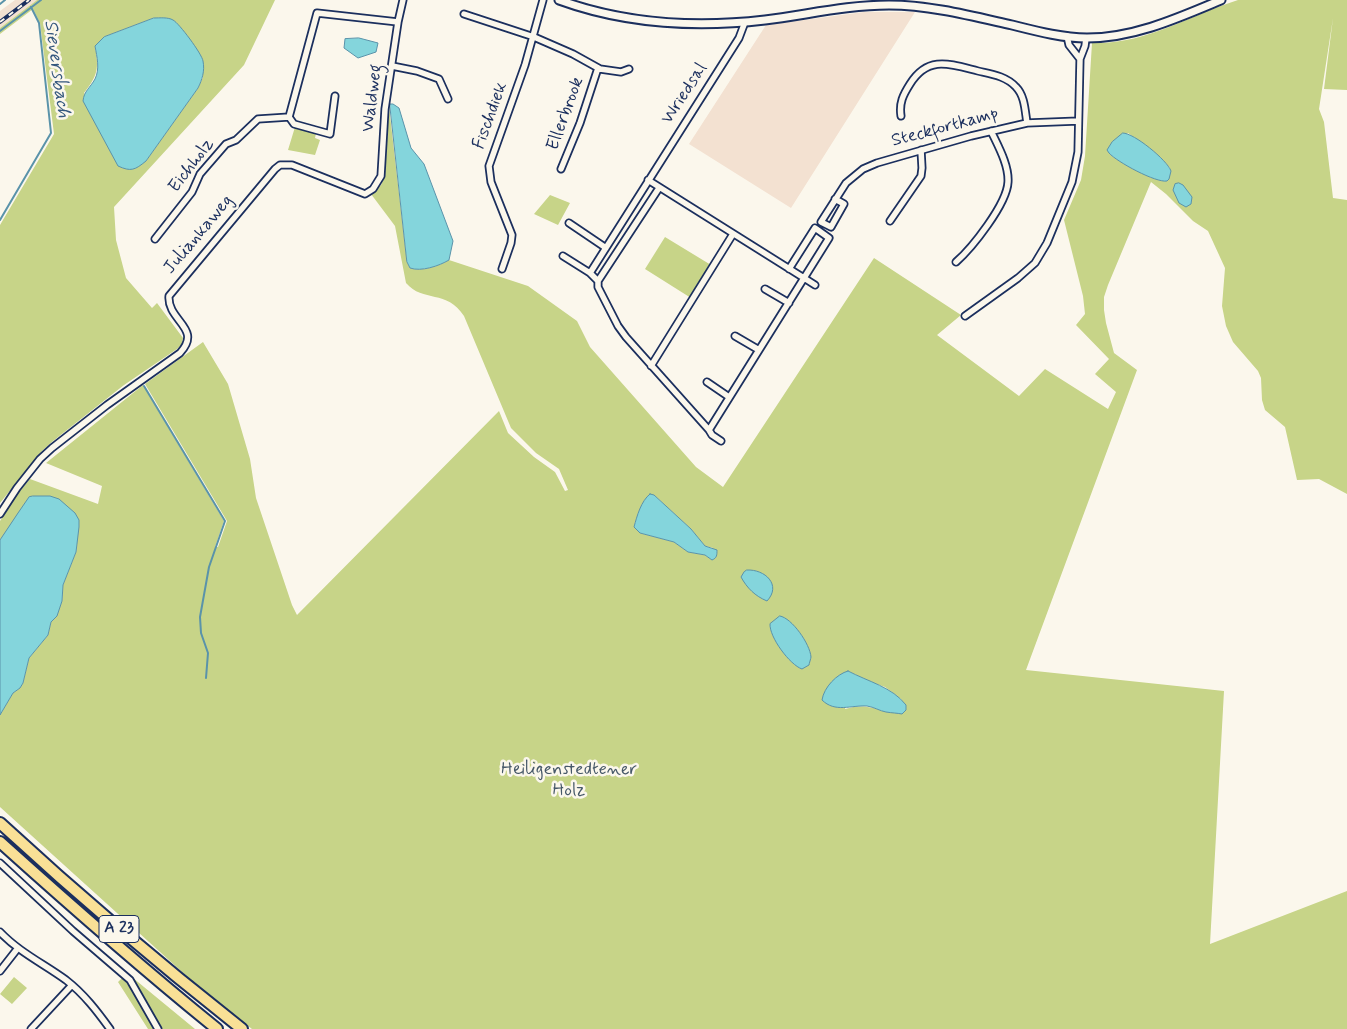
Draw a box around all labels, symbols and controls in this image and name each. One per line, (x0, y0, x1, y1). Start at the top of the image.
water label: Sieversbach (38, 19, 74, 119)
street label: Wriedsal (657, 59, 713, 129)
street label: Waldweg (358, 63, 388, 133)
street label: Ellerbrook (543, 74, 589, 154)
street label: Fischdiek (469, 80, 513, 152)
street label: Steckfortkamp (889, 103, 1001, 153)
street label: Eichholz (165, 135, 219, 197)
street label: Juliankaweg (160, 191, 238, 279)
park label: Heiligenstedtener Holz (501, 759, 637, 802)
road number: A 23 (99, 916, 139, 942)

